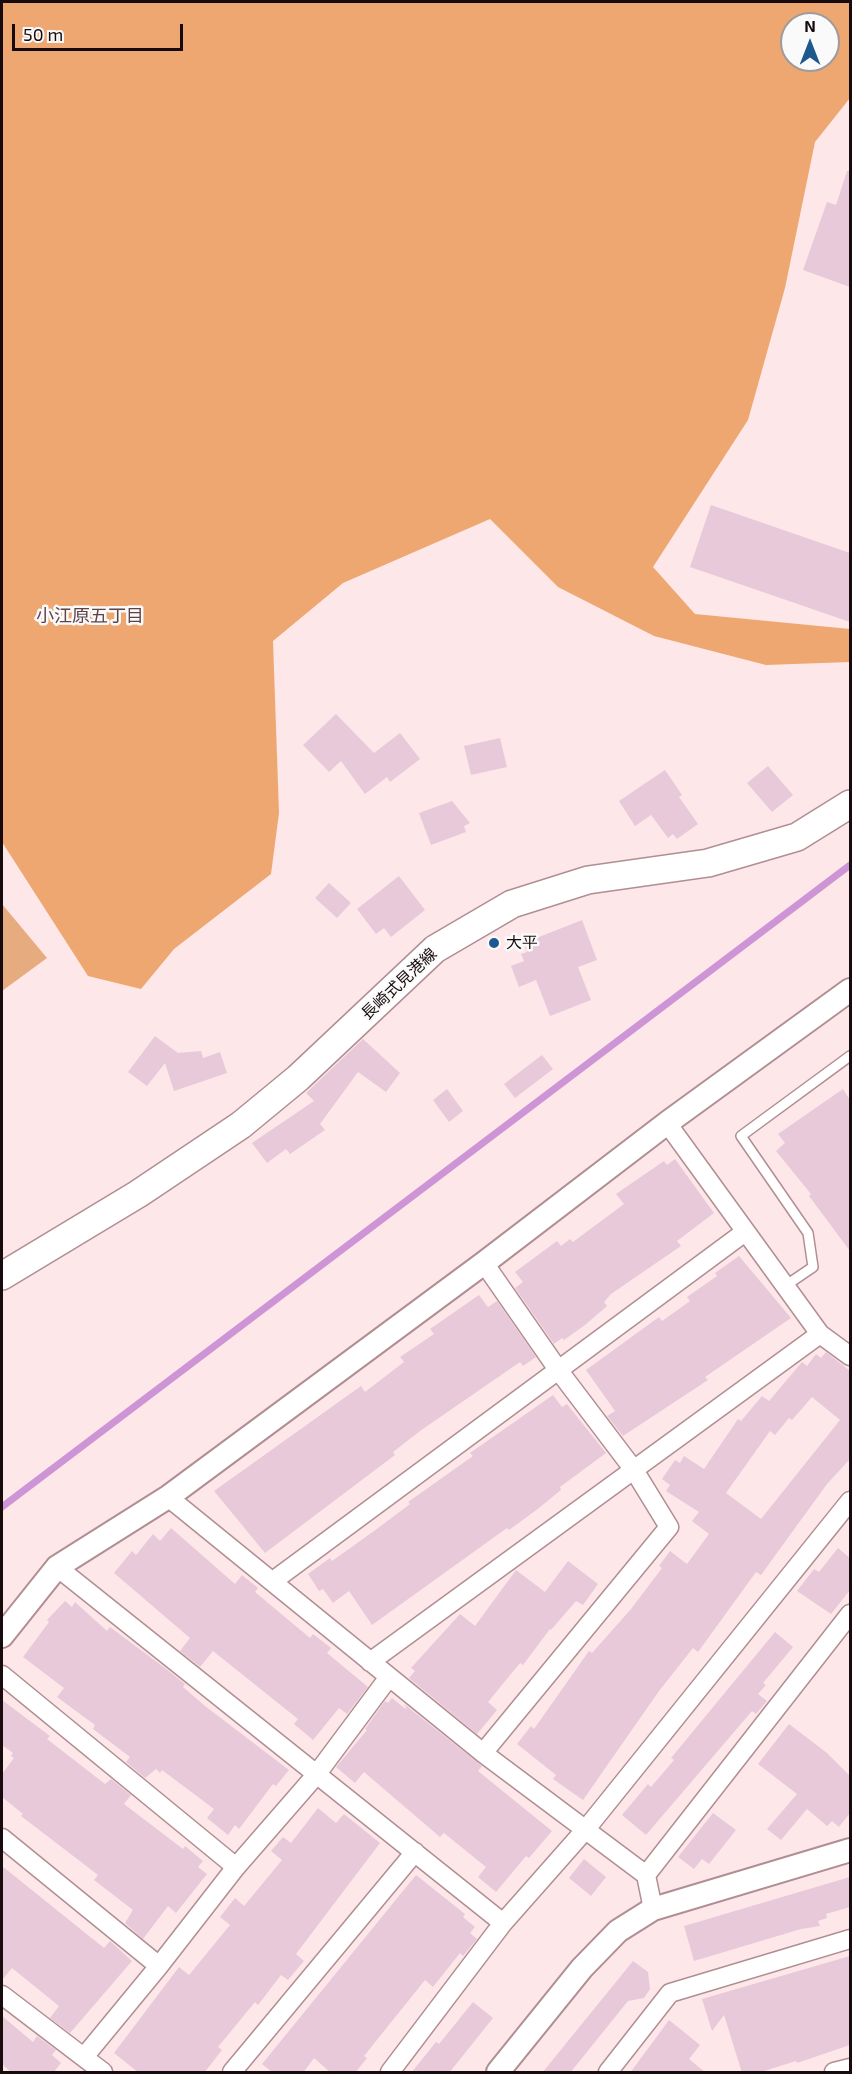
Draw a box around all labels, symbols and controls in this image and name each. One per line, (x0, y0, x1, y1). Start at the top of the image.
scale bar (15, 12, 186, 50)
north arrow (780, 12, 840, 72)
text: N (804, 16, 816, 35)
text: 50 m (23, 23, 63, 45)
district label: 小江原五丁目 (36, 605, 144, 627)
place label: 大平 (506, 933, 538, 953)
marker: 大平 (487, 936, 501, 950)
street label: 長崎式見港線 (357, 944, 441, 1024)

